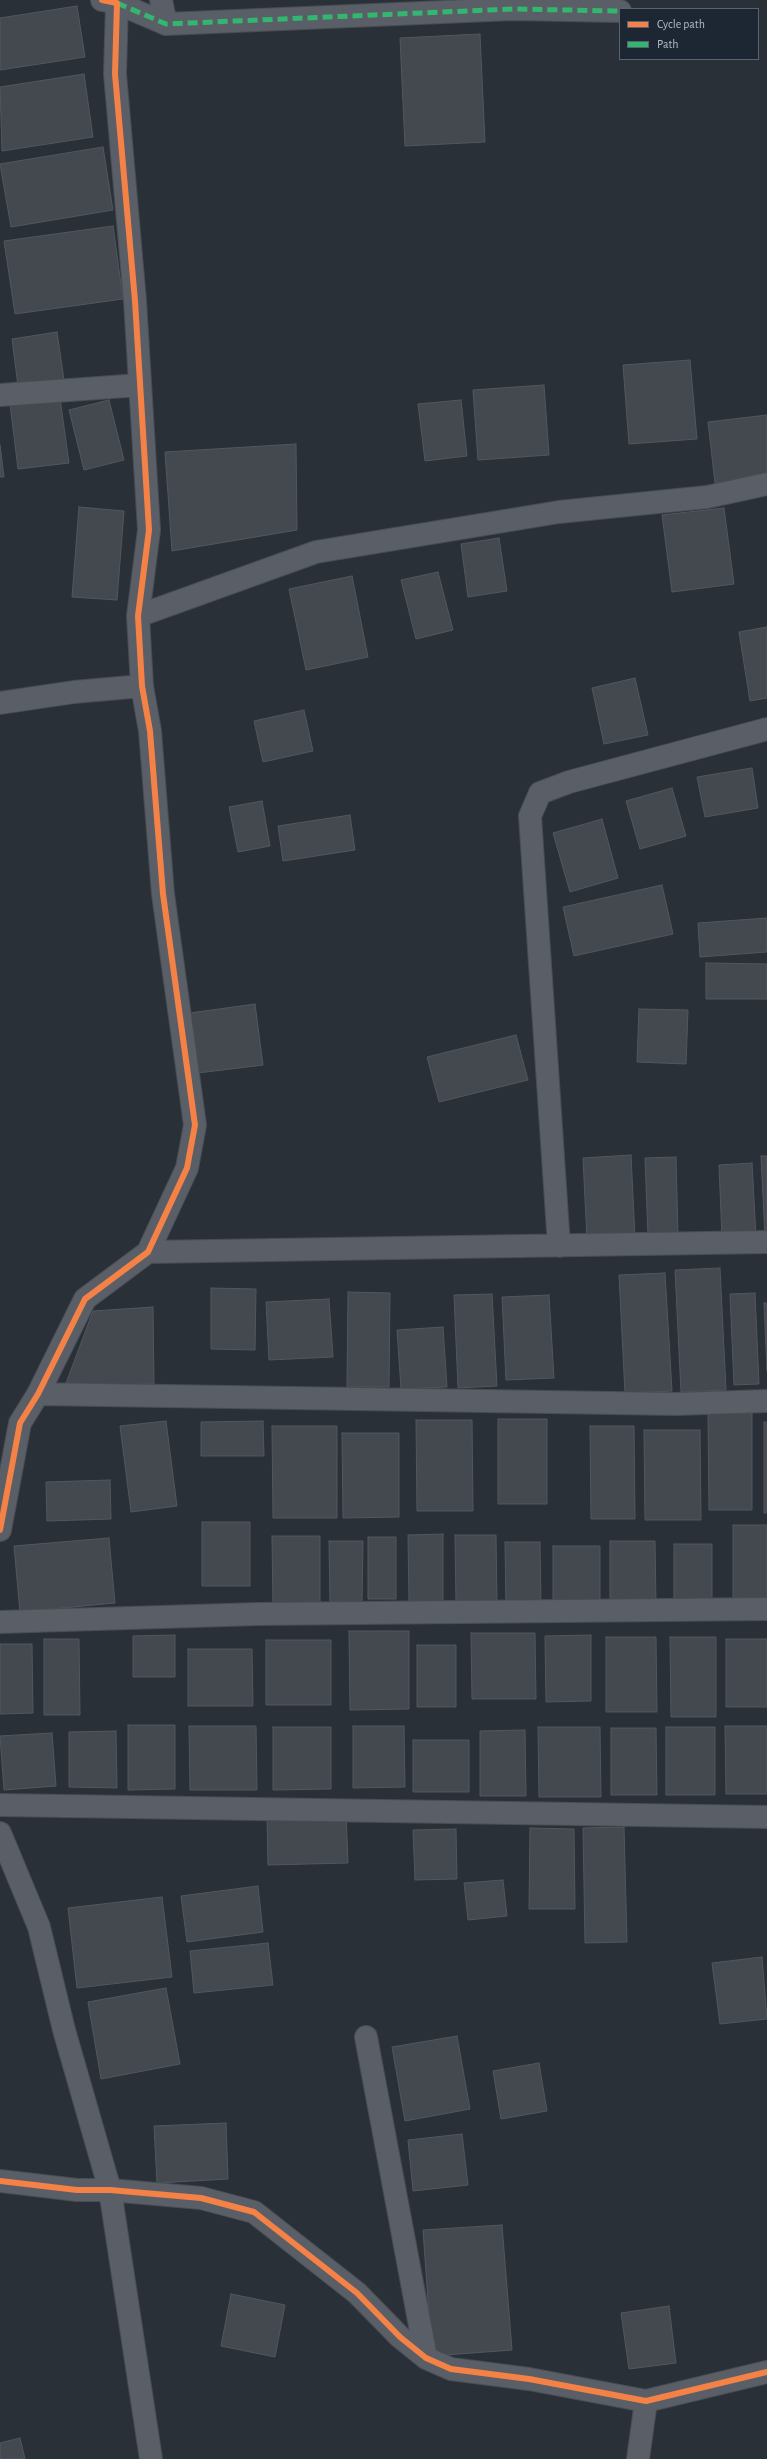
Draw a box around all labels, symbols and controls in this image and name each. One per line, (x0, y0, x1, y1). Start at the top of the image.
legend (619, 8, 759, 60)
text: Cycle path (657, 18, 705, 30)
text: Path (657, 38, 679, 50)

